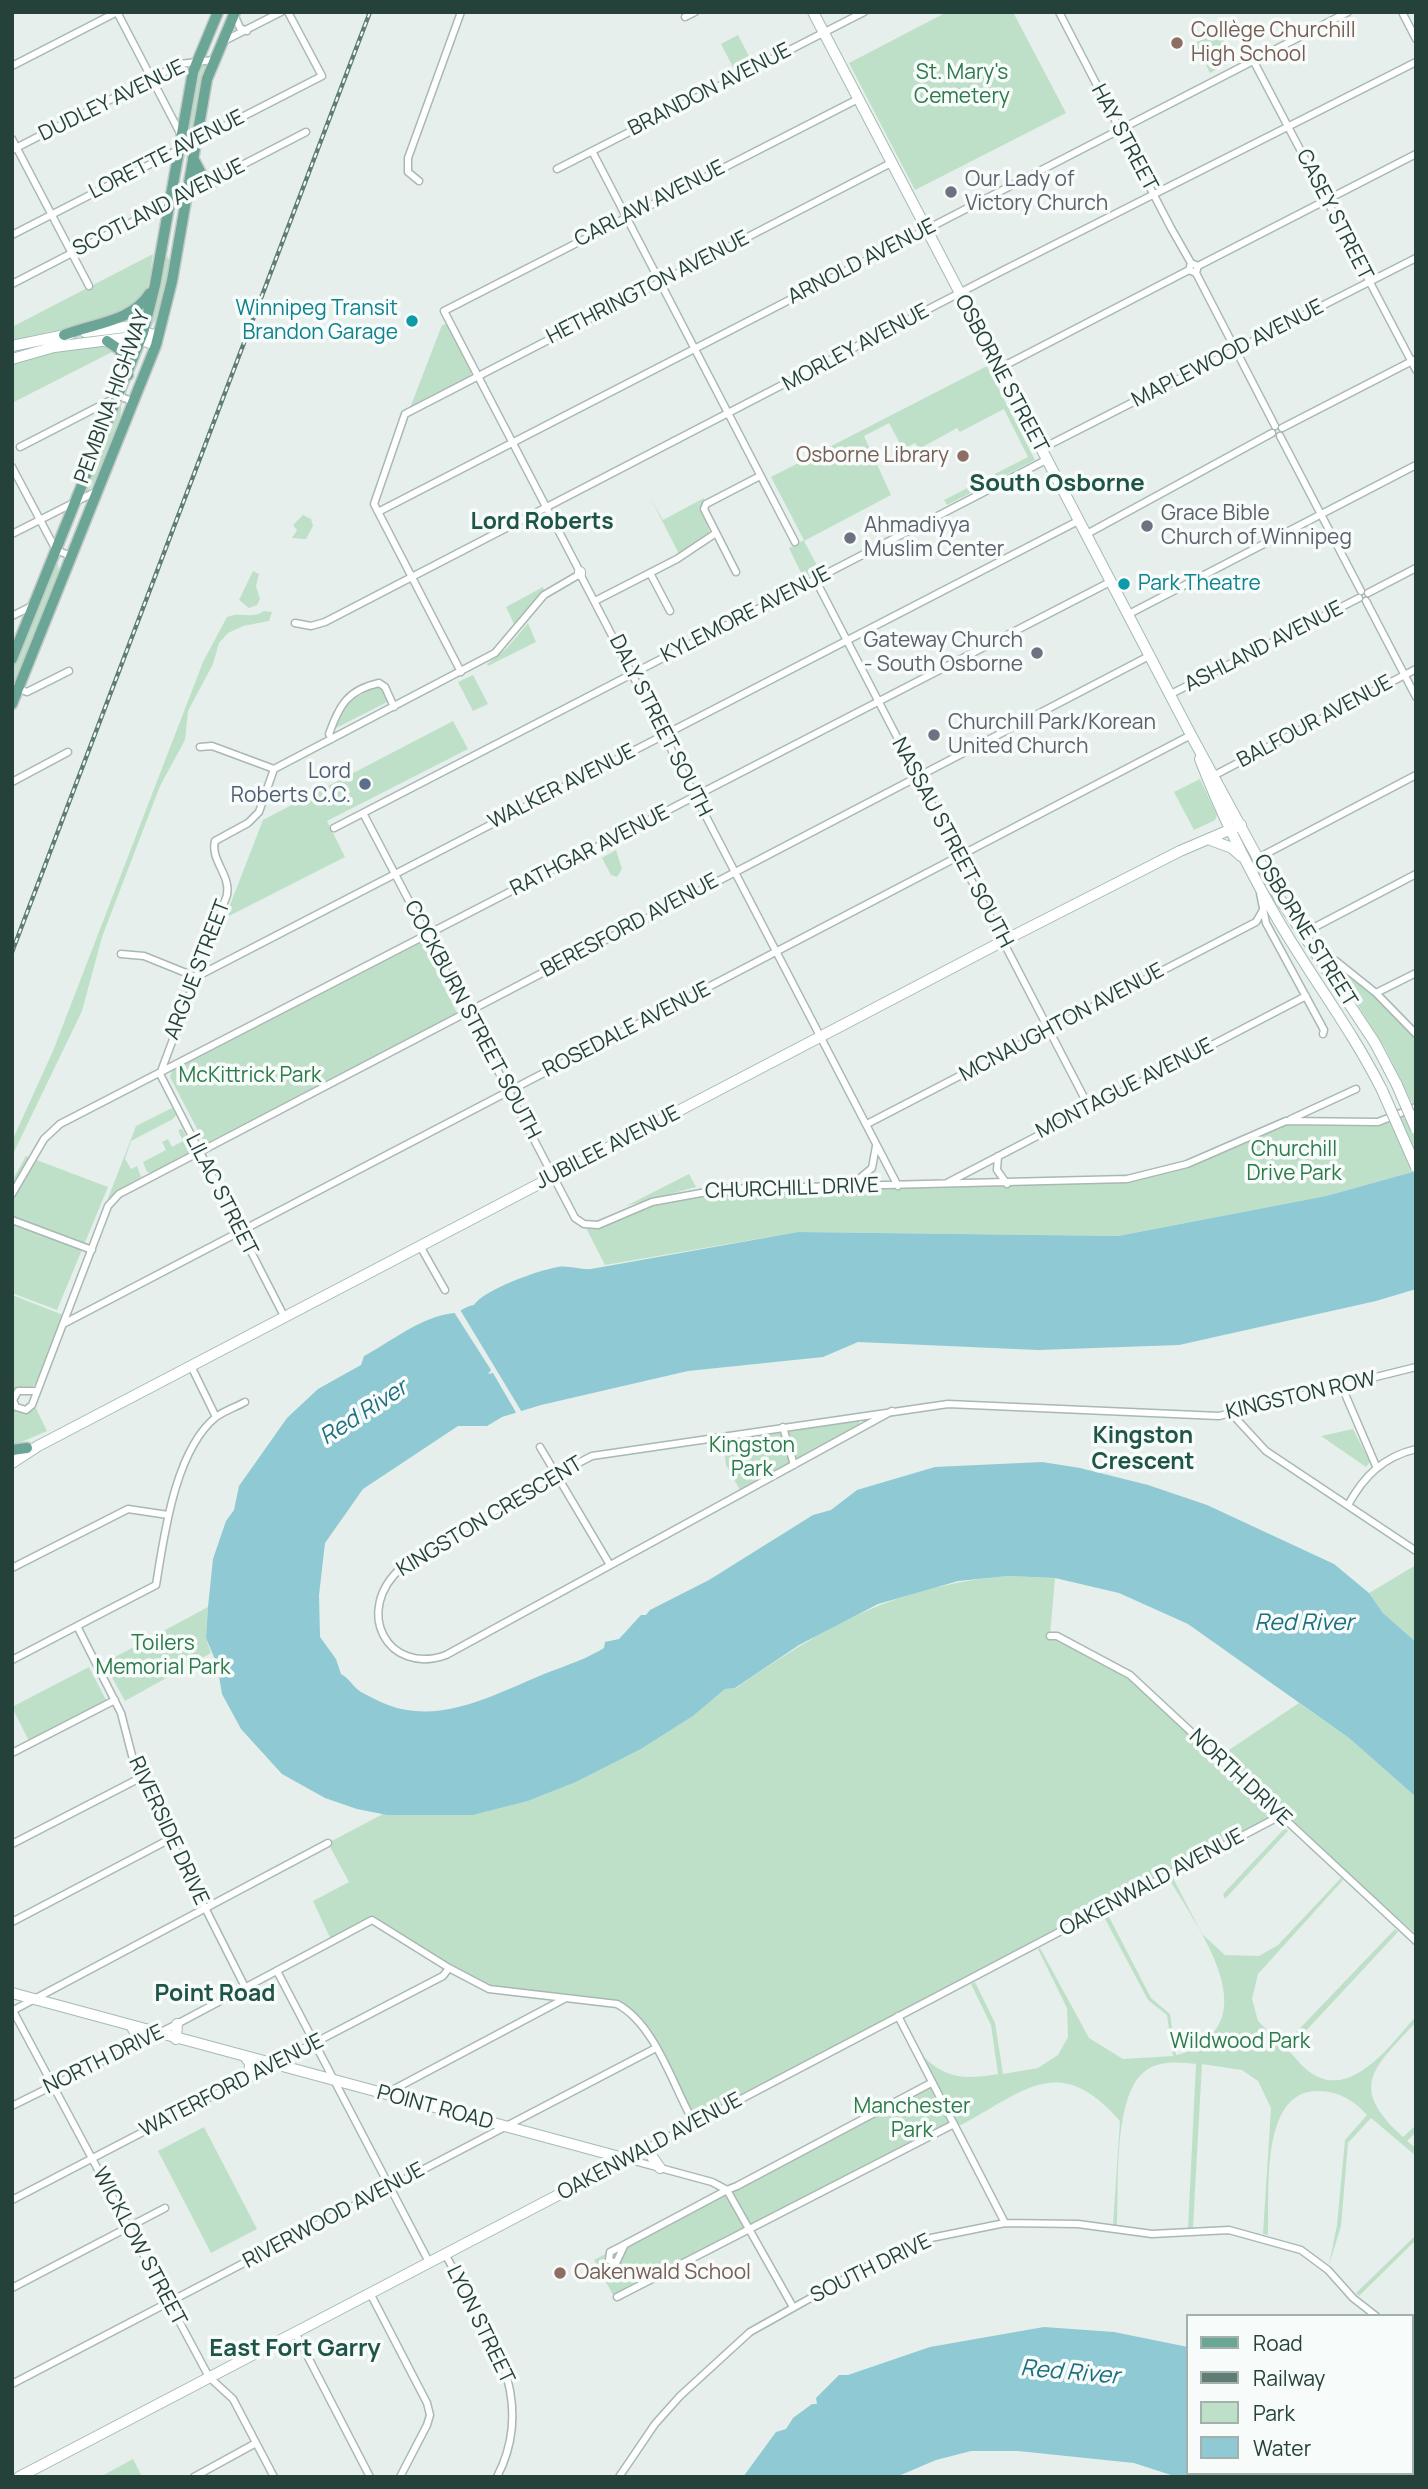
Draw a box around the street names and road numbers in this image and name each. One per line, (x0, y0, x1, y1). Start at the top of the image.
street label: BRANDON AVENUE (624, 38, 796, 142)
street label: DUDLEY AVENUE (35, 55, 189, 147)
street label: HAY STREET (1085, 80, 1163, 196)
street label: LORETTE AVENUE (85, 105, 249, 205)
street label: CASEY STREET (1290, 145, 1378, 285)
street label: SCOTLAND AVENUE (69, 154, 249, 262)
street label: CARLAW AVENUE (571, 155, 729, 253)
street label: ARNOLD AVENUE (784, 214, 940, 310)
street label: HETHRINGTON AVENUE (542, 226, 754, 350)
street label: OSBORNE STREET (949, 291, 1053, 457)
street label: MAPLEWOOD AVENUE (1128, 295, 1328, 413)
street label: MORLEY AVENUE (778, 299, 934, 397)
street label: PEMBINA HIGHWAY (70, 307, 156, 487)
street label: KYLEMORE AVENUE (657, 561, 835, 669)
street label: ASHLAND AVENUE (1181, 596, 1347, 698)
street label: DALY STREET SOUTH (603, 631, 717, 821)
street label: BALFOUR AVENUE (1233, 670, 1397, 774)
street label: NASSAU STREET SOUTH (886, 734, 1018, 952)
street label: WALKER AVENUE (484, 739, 640, 835)
street label: RATHGAR AVENUE (506, 800, 674, 902)
street label: OSBORNE STREET (1248, 850, 1362, 1012)
street label: BERESFORD AVENUE (537, 869, 723, 983)
street label: ARGUE STREET (160, 897, 236, 1043)
street label: COCKBURN STREET SOUTH (398, 897, 546, 1143)
street label: MCNAUGHTON AVENUE (956, 958, 1168, 1088)
street label: ROSEDALE AVENUE (539, 977, 715, 1083)
street label: MONTAGUE AVENUE (1032, 1033, 1218, 1145)
street label: JUBILEE AVENUE (532, 1101, 684, 1195)
street label: LILAC STREET (179, 1130, 263, 1260)
street label: CHURCHILL DRIVE (705, 1173, 879, 1205)
street label: KINGSTON ROW (1224, 1366, 1378, 1426)
street label: KINGSTON CRESCENT (393, 1452, 587, 1582)
street label: NORTH DRIVE (1184, 1724, 1296, 1832)
street label: RIVERSIDE DRIVE (123, 1753, 213, 1909)
street label: OAKENWALD AVENUE (1056, 1824, 1248, 1942)
street label: NORTH DRIVE (40, 2020, 168, 2100)
street label: WATERFORD AVENUE (136, 2029, 328, 2143)
street label: POINT ROAD (374, 2080, 496, 2136)
street label: OAKENWALD AVENUE (554, 2088, 746, 2206)
street label: RIVERWOOD AVENUE (239, 2158, 429, 2274)
street label: WICKLOW STREET (87, 2163, 191, 2331)
street label: SOUTH DRIVE (807, 2229, 935, 2309)
street label: LYON STREET (441, 2262, 519, 2388)

